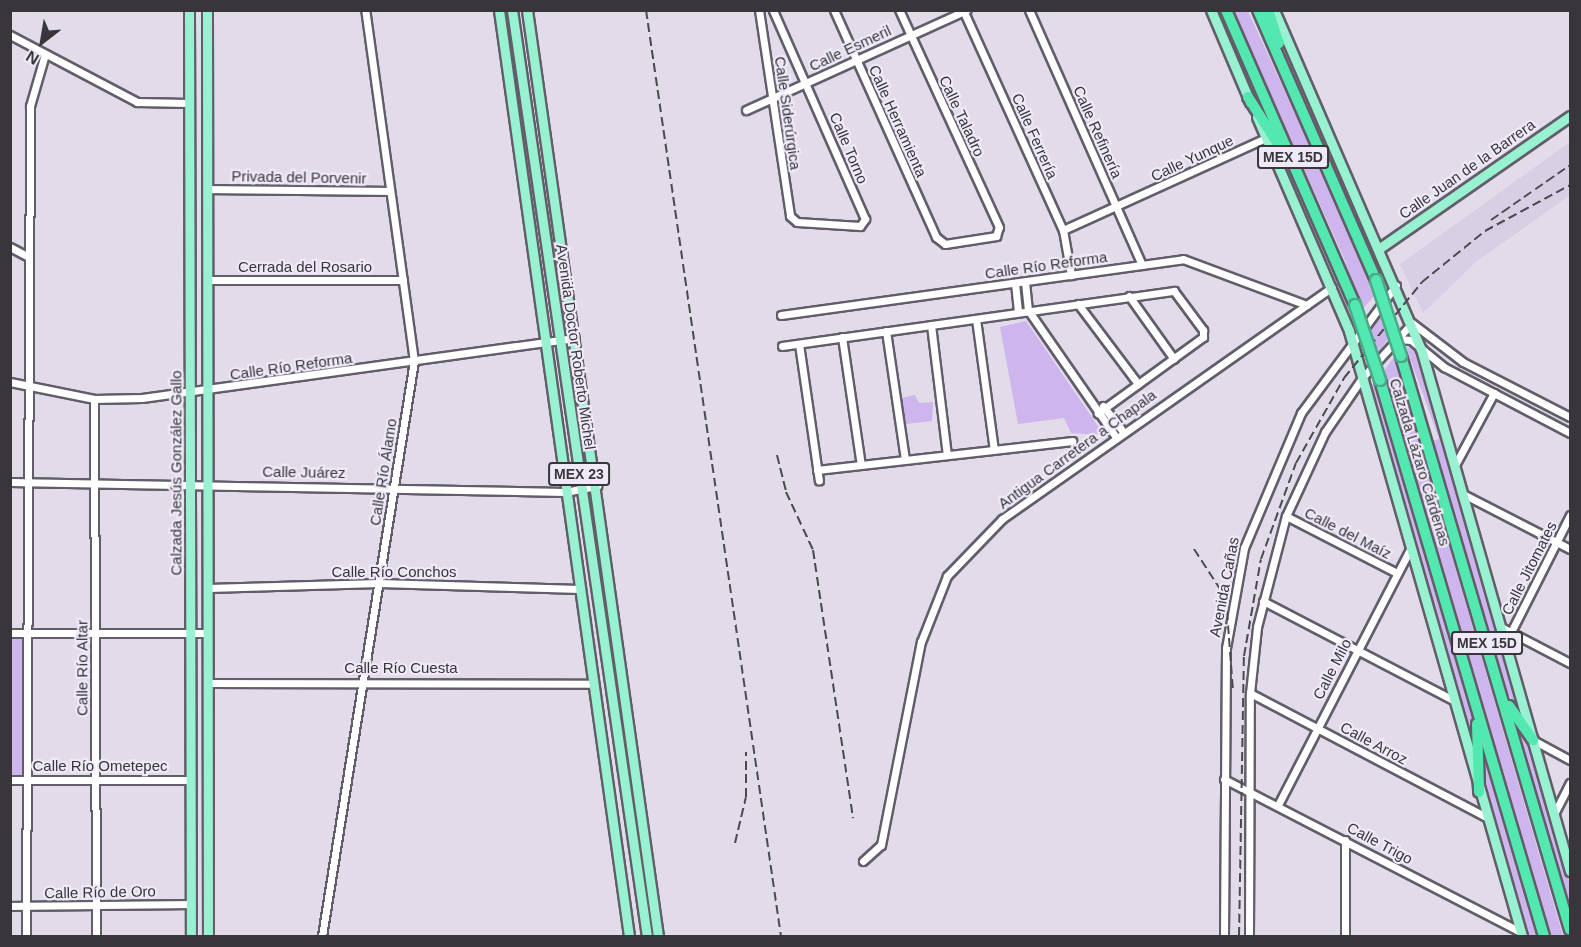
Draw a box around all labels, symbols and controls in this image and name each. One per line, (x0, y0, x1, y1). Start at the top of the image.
north arrow (12, 12, 72, 72)
street label: Calle Esmeril (806, 21, 894, 75)
text: N (23, 48, 42, 68)
street label: Calle Siderúrgica (771, 55, 805, 171)
street label: Calle Herramienta (865, 62, 931, 180)
street label: Calle Taladro (935, 73, 989, 159)
street label: Calle Refinería (1070, 83, 1126, 181)
street label: Calle Ferrería (1008, 90, 1062, 182)
street label: Calle Torno (826, 110, 872, 186)
street label: Calle Juan de la Barrera (1396, 115, 1538, 223)
street label: Calle Yunque (1148, 131, 1236, 185)
road number: MEX 15D (1257, 146, 1329, 168)
street label: Privada del Porvenir (231, 167, 367, 187)
street label: Avenida Doctor Roberto Michel (553, 243, 599, 451)
street label: Calle Río Reforma (984, 248, 1108, 282)
street label: Cerrada del Rosario (238, 258, 372, 276)
street label: Calle Río Reforma (229, 349, 353, 383)
street label: Calzada Jesús González Gallo (167, 370, 185, 576)
street label: Calzada Lázaro Cárdenas (1386, 376, 1454, 548)
street label: Antigua Carretera a Chapala (994, 386, 1160, 512)
street label: Calle Río Álamo (366, 417, 400, 527)
street label: Calle Juárez (262, 462, 346, 482)
road number: MEX 23 (548, 463, 610, 485)
street label: Calle del Maíz (1302, 503, 1394, 563)
street label: Calle Jitomates (1498, 518, 1560, 618)
street label: Avenida Cañas (1205, 535, 1243, 639)
street label: Calle Río Conchos (331, 563, 457, 581)
street label: Calle Río Altar (73, 620, 91, 716)
road number: MEX 15D (1451, 632, 1523, 654)
street label: Calle Milo (1309, 636, 1355, 702)
street label: Calle Río Cuesta (344, 659, 458, 677)
street label: Calle Arroz (1337, 718, 1411, 768)
street label: Calle Río Ometepec (32, 757, 168, 775)
street label: Calle Trigo (1344, 818, 1416, 868)
street label: Calle Río de Oro (44, 882, 156, 902)

